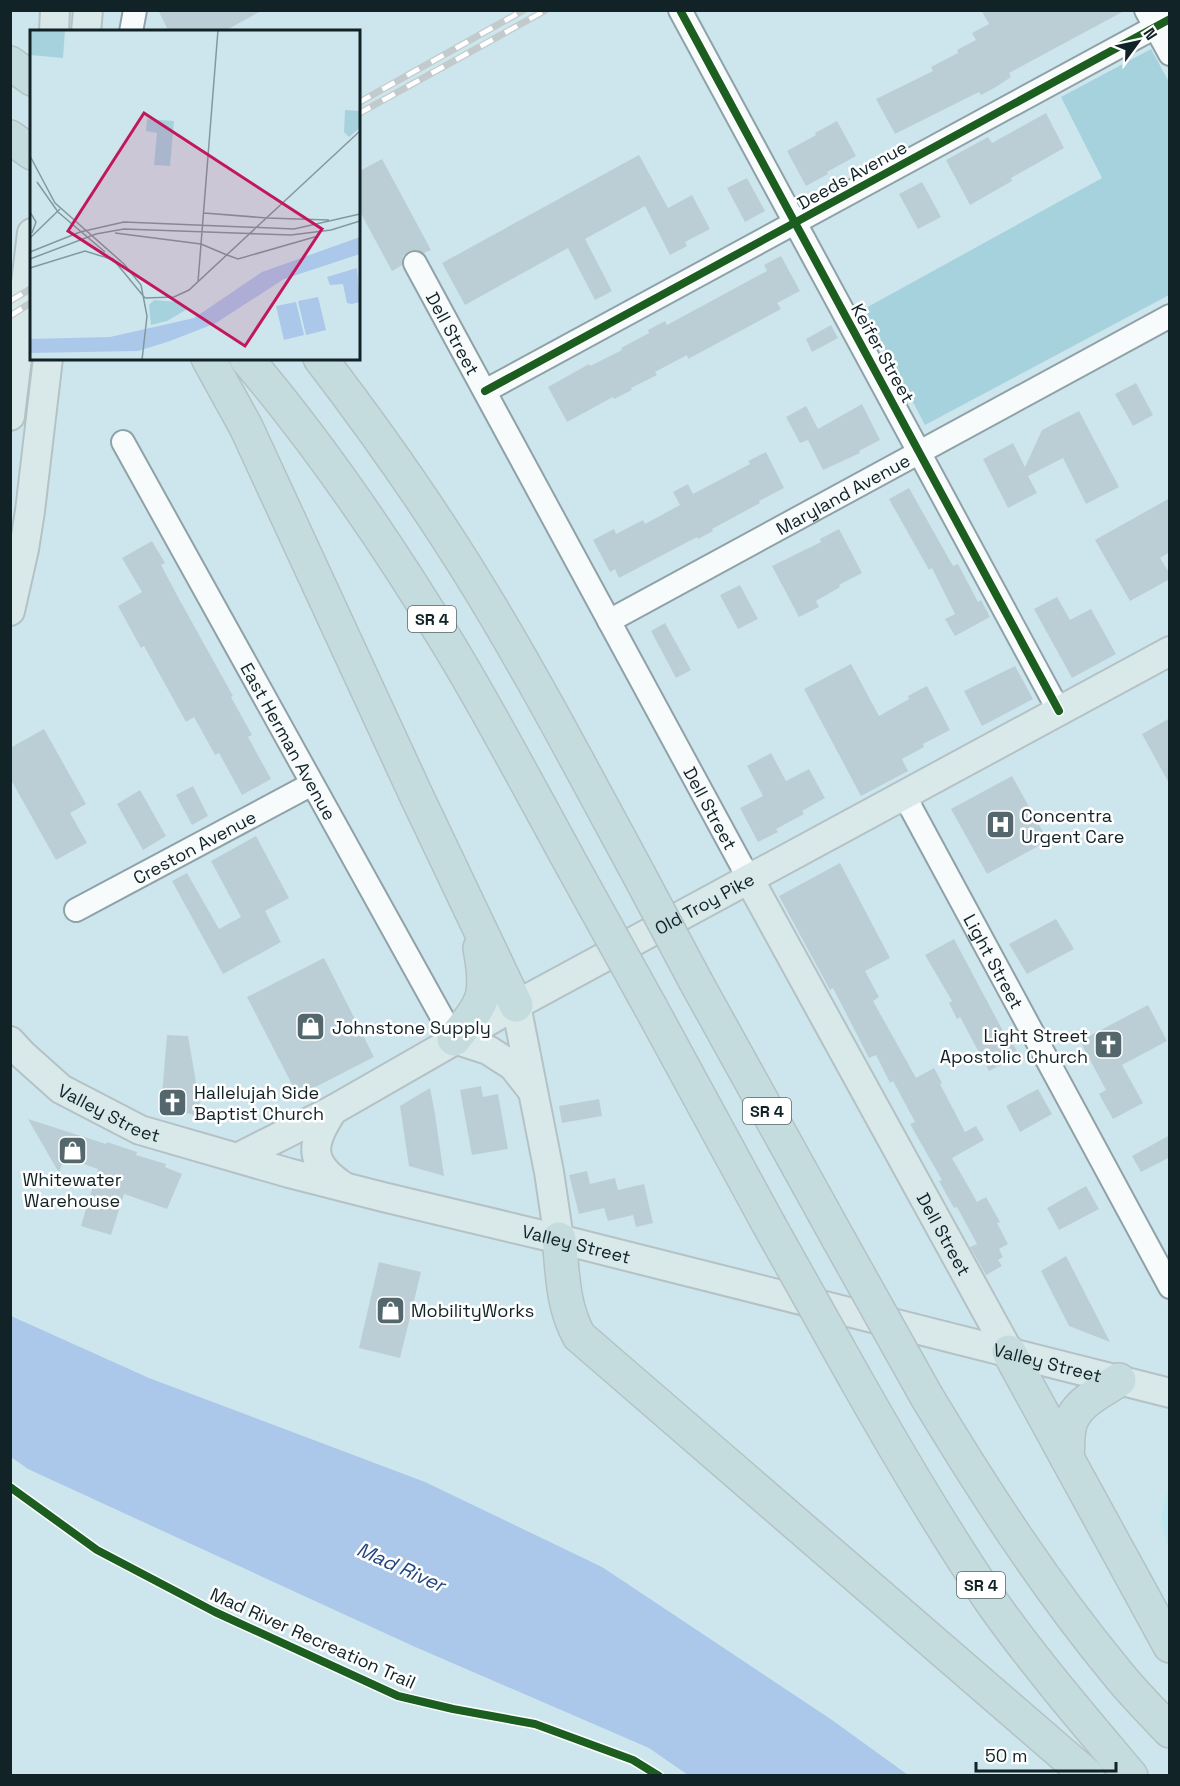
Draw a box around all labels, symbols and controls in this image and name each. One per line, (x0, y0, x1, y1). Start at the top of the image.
north arrow (1108, 12, 1168, 72)
text: N (1138, 24, 1162, 44)
inset map (30, 30, 360, 360)
street label: Deeds Avenue (793, 135, 911, 215)
street label: Dell Street (421, 288, 485, 379)
street label: Keifer Street (846, 299, 920, 407)
street label: Maryland Avenue (772, 448, 914, 540)
road number: SR 4 (408, 606, 456, 632)
street label: East Herman Avenue (236, 658, 342, 824)
street label: Dell Street (679, 763, 742, 854)
place label: Concentra Urgent Care (1021, 804, 1124, 848)
street label: Creston Avenue (129, 805, 260, 889)
hospital icon: Concentra Urgent Care (984, 809, 1016, 841)
street label: Old Troy Pike (650, 867, 758, 939)
street label: Light Street (959, 910, 1029, 1013)
shop icon: Johnstone Supply (295, 1011, 327, 1043)
place label: Johnstone Supply (332, 1016, 491, 1039)
place label: Light Street Apostolic Church (940, 1024, 1088, 1068)
church icon: Light Street Apostolic Church (1093, 1029, 1125, 1061)
street label: Valley Street (54, 1078, 163, 1147)
place label: Hallelujah Side Baptist Church (194, 1081, 324, 1125)
church icon: Hallelujah Side Baptist Church (157, 1086, 189, 1118)
road number: SR 4 (743, 1098, 791, 1124)
shop icon: Whitewater Warehouse (56, 1134, 88, 1166)
place label: Whitewater Warehouse (22, 1168, 122, 1212)
street label: Dell Street (912, 1188, 976, 1279)
street label: Valley Street (520, 1219, 633, 1268)
shop icon: MobilityWorks (374, 1294, 406, 1326)
place label: MobilityWorks (411, 1299, 534, 1322)
street label: Valley Street (991, 1337, 1104, 1387)
water label: Mad River (353, 1536, 451, 1599)
road number: SR 4 (957, 1572, 1005, 1598)
street label: Mad River Recreation Trail (207, 1582, 419, 1694)
scale bar (976, 1735, 1116, 1773)
text: 50 m (985, 1744, 1027, 1767)

